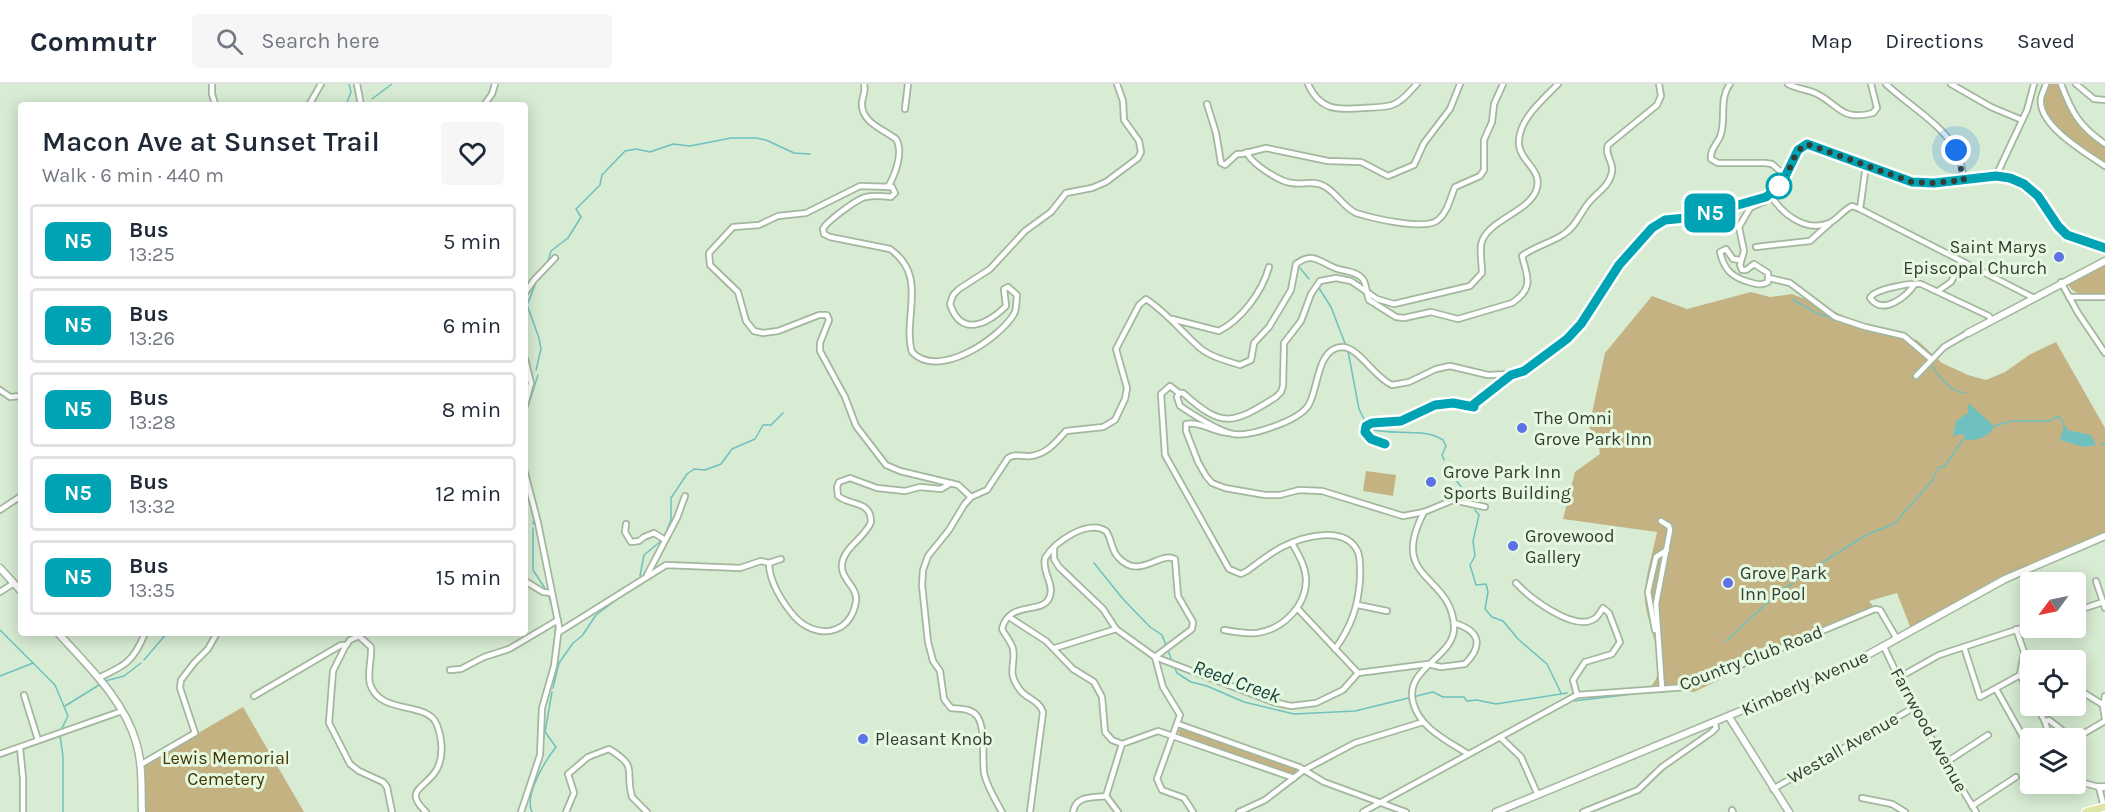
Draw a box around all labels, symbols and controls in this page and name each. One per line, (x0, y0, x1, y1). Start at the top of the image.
search box (192, 14, 612, 68)
text: Commutr (30, 25, 156, 58)
icon: search (213, 25, 246, 58)
text: Search here (261, 28, 380, 54)
text: Map (1811, 29, 1852, 53)
text: Directions (1885, 29, 1984, 53)
text: Saved (2017, 29, 2075, 53)
button: heart (441, 122, 504, 185)
text: Macon Ave at Sunset Trail (42, 125, 380, 158)
your location (1941, 135, 1971, 165)
text: Walk · 6 min · 440 m (42, 164, 224, 187)
unlabelled marker (1766, 173, 1792, 199)
line badge: N5 (1683, 194, 1737, 232)
text: N5 (1696, 201, 1724, 225)
text: Bus (129, 217, 169, 243)
text: N5 (64, 229, 92, 253)
text: 5 min (443, 229, 501, 255)
place label: Saint Marys Episcopal Church (1903, 236, 2047, 279)
text: 13:25 (129, 243, 175, 266)
marker: Saint Marys Episcopal Church (2052, 250, 2066, 264)
text: Bus (129, 301, 169, 327)
text: N5 (64, 313, 92, 337)
text: 6 min (443, 313, 501, 339)
text: 13:26 (129, 327, 175, 350)
text: Bus (129, 385, 169, 411)
text: N5 (64, 397, 92, 421)
text: 8 min (442, 397, 501, 423)
place label: The Omni Grove Park Inn (1534, 407, 1652, 450)
text: 13:28 (129, 411, 176, 434)
marker: The Omni Grove Park Inn (1515, 421, 1529, 435)
place label: Grove Park Inn Sports Building (1443, 461, 1571, 504)
text: Bus (129, 469, 169, 495)
marker: Grove Park Inn Sports Building (1424, 475, 1438, 489)
text: N5 (64, 481, 92, 505)
text: 12 min (435, 481, 501, 507)
text: 13:32 (129, 495, 175, 518)
place label: Grovewood Gallery (1525, 525, 1615, 568)
marker: Grovewood Gallery (1506, 539, 1520, 553)
text: Bus (129, 553, 169, 579)
place label: Grove Park Inn Pool (1740, 562, 1827, 605)
text: N5 (64, 565, 92, 589)
text: 15 min (436, 565, 501, 591)
north arrow (2020, 572, 2086, 638)
map controls (2020, 572, 2086, 794)
marker: Grove Park Inn Pool (1721, 576, 1735, 590)
text: 13:35 (129, 579, 175, 602)
street label: Country Club Road (1676, 621, 1826, 695)
street label: Kimberly Avenue (1738, 645, 1872, 721)
button: locate (2020, 650, 2086, 716)
water label: Reed Creek (1190, 655, 1284, 708)
street label: Farrwood Avenue (1886, 664, 1972, 796)
street label: Westall Avenue (1784, 707, 1902, 789)
place label: Pleasant Knob (875, 728, 993, 750)
button: layers (2020, 728, 2086, 794)
marker: Pleasant Knob (856, 732, 870, 746)
park label: Lewis Memorial Cemetery (162, 747, 290, 790)

